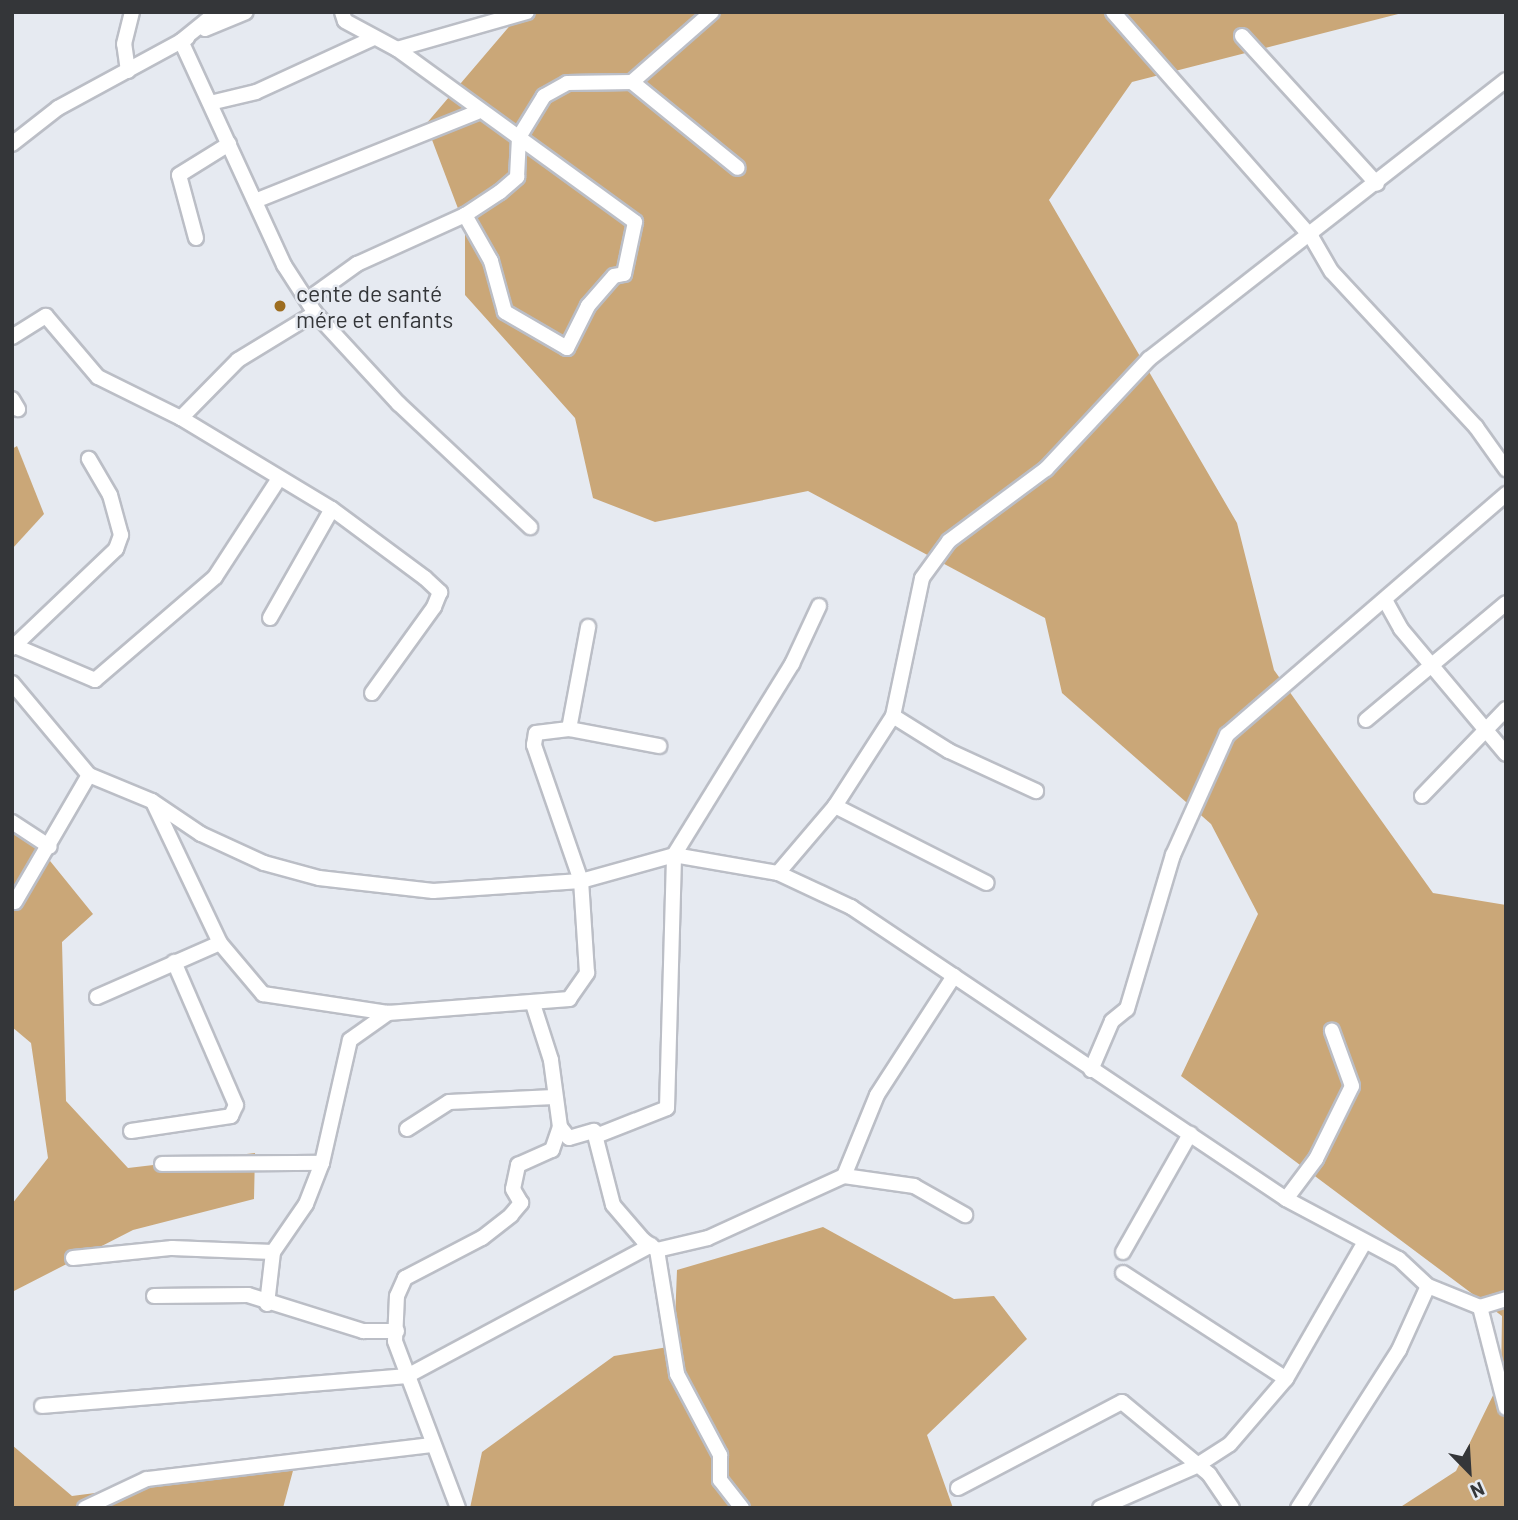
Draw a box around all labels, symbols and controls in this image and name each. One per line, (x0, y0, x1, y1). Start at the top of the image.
place label: cente de santé mére et enfants (296, 279, 453, 333)
marker: cente de santé mére et enfants (270, 296, 290, 316)
north arrow (1434, 1436, 1504, 1506)
text: N (1467, 1478, 1488, 1504)

